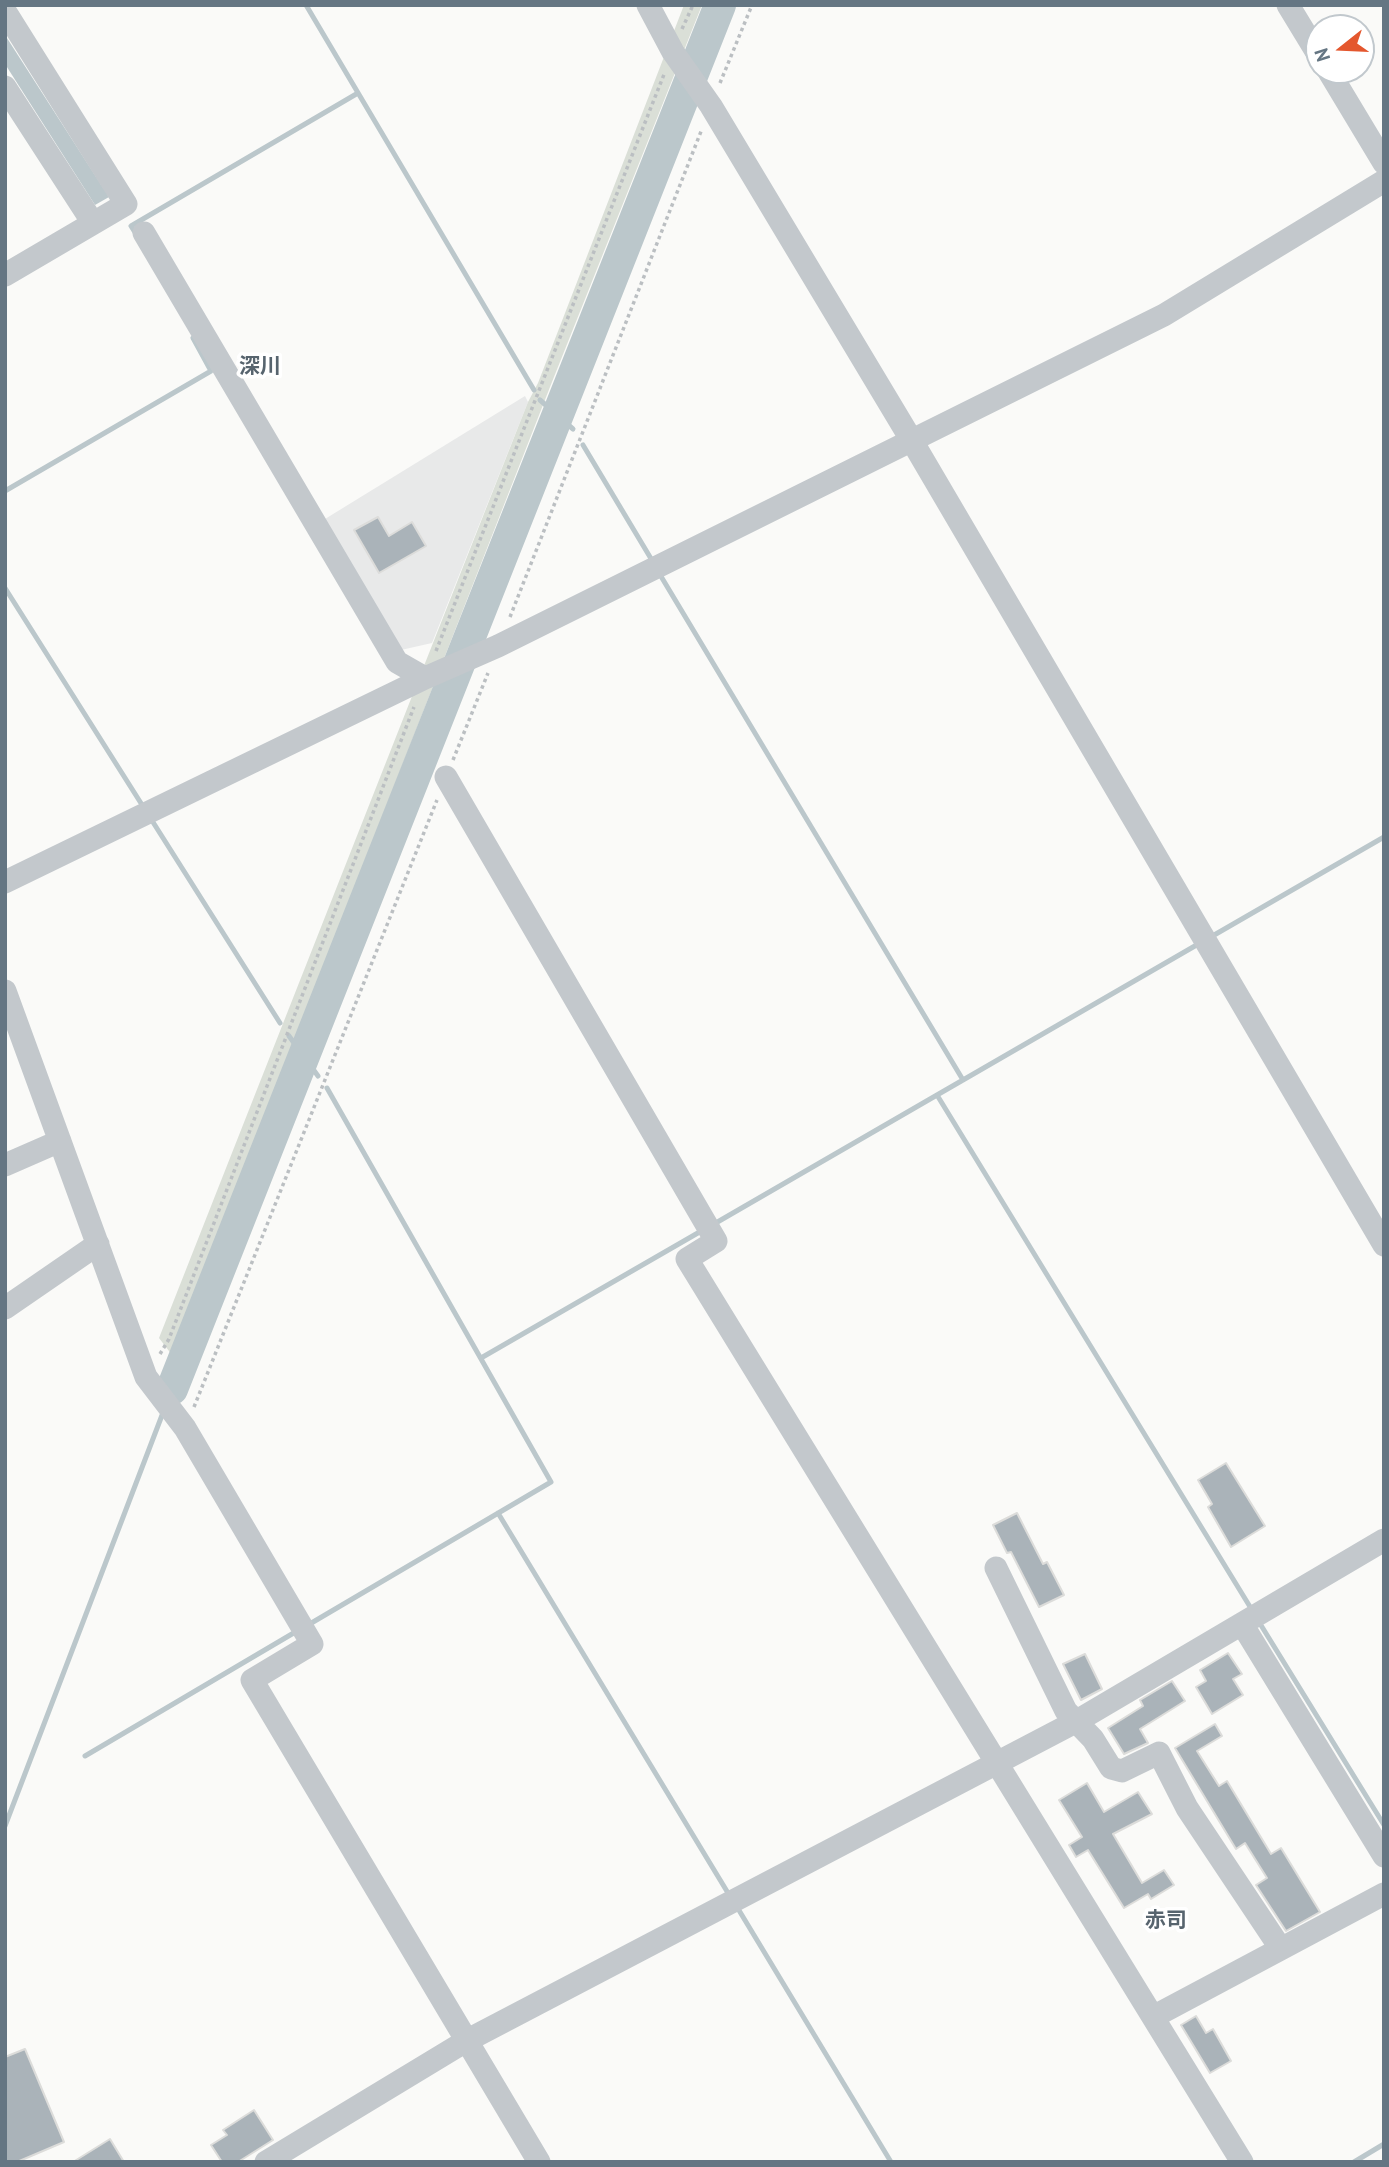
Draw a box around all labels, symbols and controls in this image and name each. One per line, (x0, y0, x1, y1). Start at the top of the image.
north arrow (1305, 14, 1375, 84)
text: N (1309, 45, 1335, 65)
district label: 深川 (239, 354, 281, 380)
district label: 赤司 (1145, 1908, 1187, 1934)

